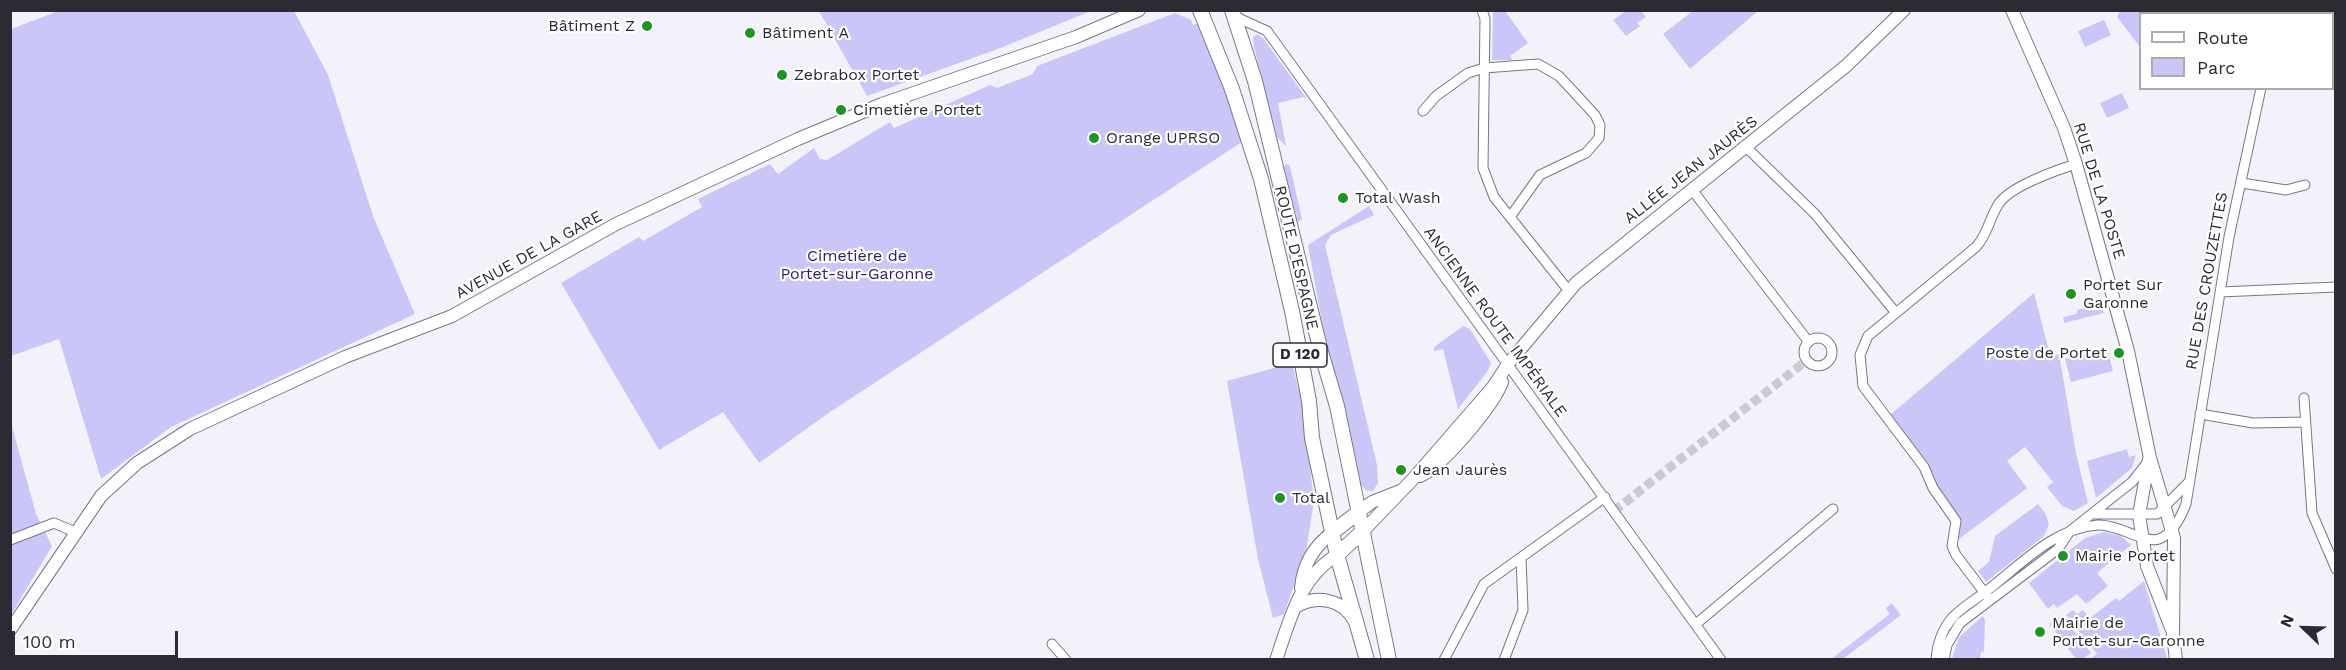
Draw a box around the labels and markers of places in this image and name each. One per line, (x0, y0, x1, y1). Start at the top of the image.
place label: Bâtiment Z (548, 16, 635, 36)
marker: Bâtiment Z (640, 19, 654, 33)
place label: Bâtiment A (762, 23, 849, 43)
marker: Bâtiment A (743, 26, 757, 40)
place label: Zebrabox Portet (794, 65, 919, 85)
marker: Zebrabox Portet (775, 68, 789, 82)
place label: Cimetière Portet (853, 100, 981, 120)
marker: Cimetière Portet (834, 103, 848, 117)
place label: Orange UPRSO (1106, 128, 1220, 148)
marker: Orange UPRSO (1087, 131, 1101, 145)
place label: Total Wash (1355, 188, 1441, 208)
marker: Total Wash (1336, 191, 1350, 205)
place label: Portet Sur Garonne (2083, 275, 2163, 313)
marker: Portet Sur Garonne (2064, 287, 2078, 301)
place label: Poste de Portet (1986, 343, 2107, 363)
marker: Poste de Portet (2112, 346, 2126, 360)
place label: Jean Jaurès (1413, 460, 1507, 480)
marker: Jean Jaurès (1394, 463, 1408, 477)
place label: Total (1292, 488, 1330, 508)
marker: Total (1273, 491, 1287, 505)
place label: Mairie Portet (2075, 546, 2175, 566)
marker: Mairie Portet (2056, 549, 2070, 563)
place label: Mairie de Portet-sur-Garonne (2052, 613, 2205, 651)
marker: Mairie de Portet-sur-Garonne (2033, 625, 2047, 639)

